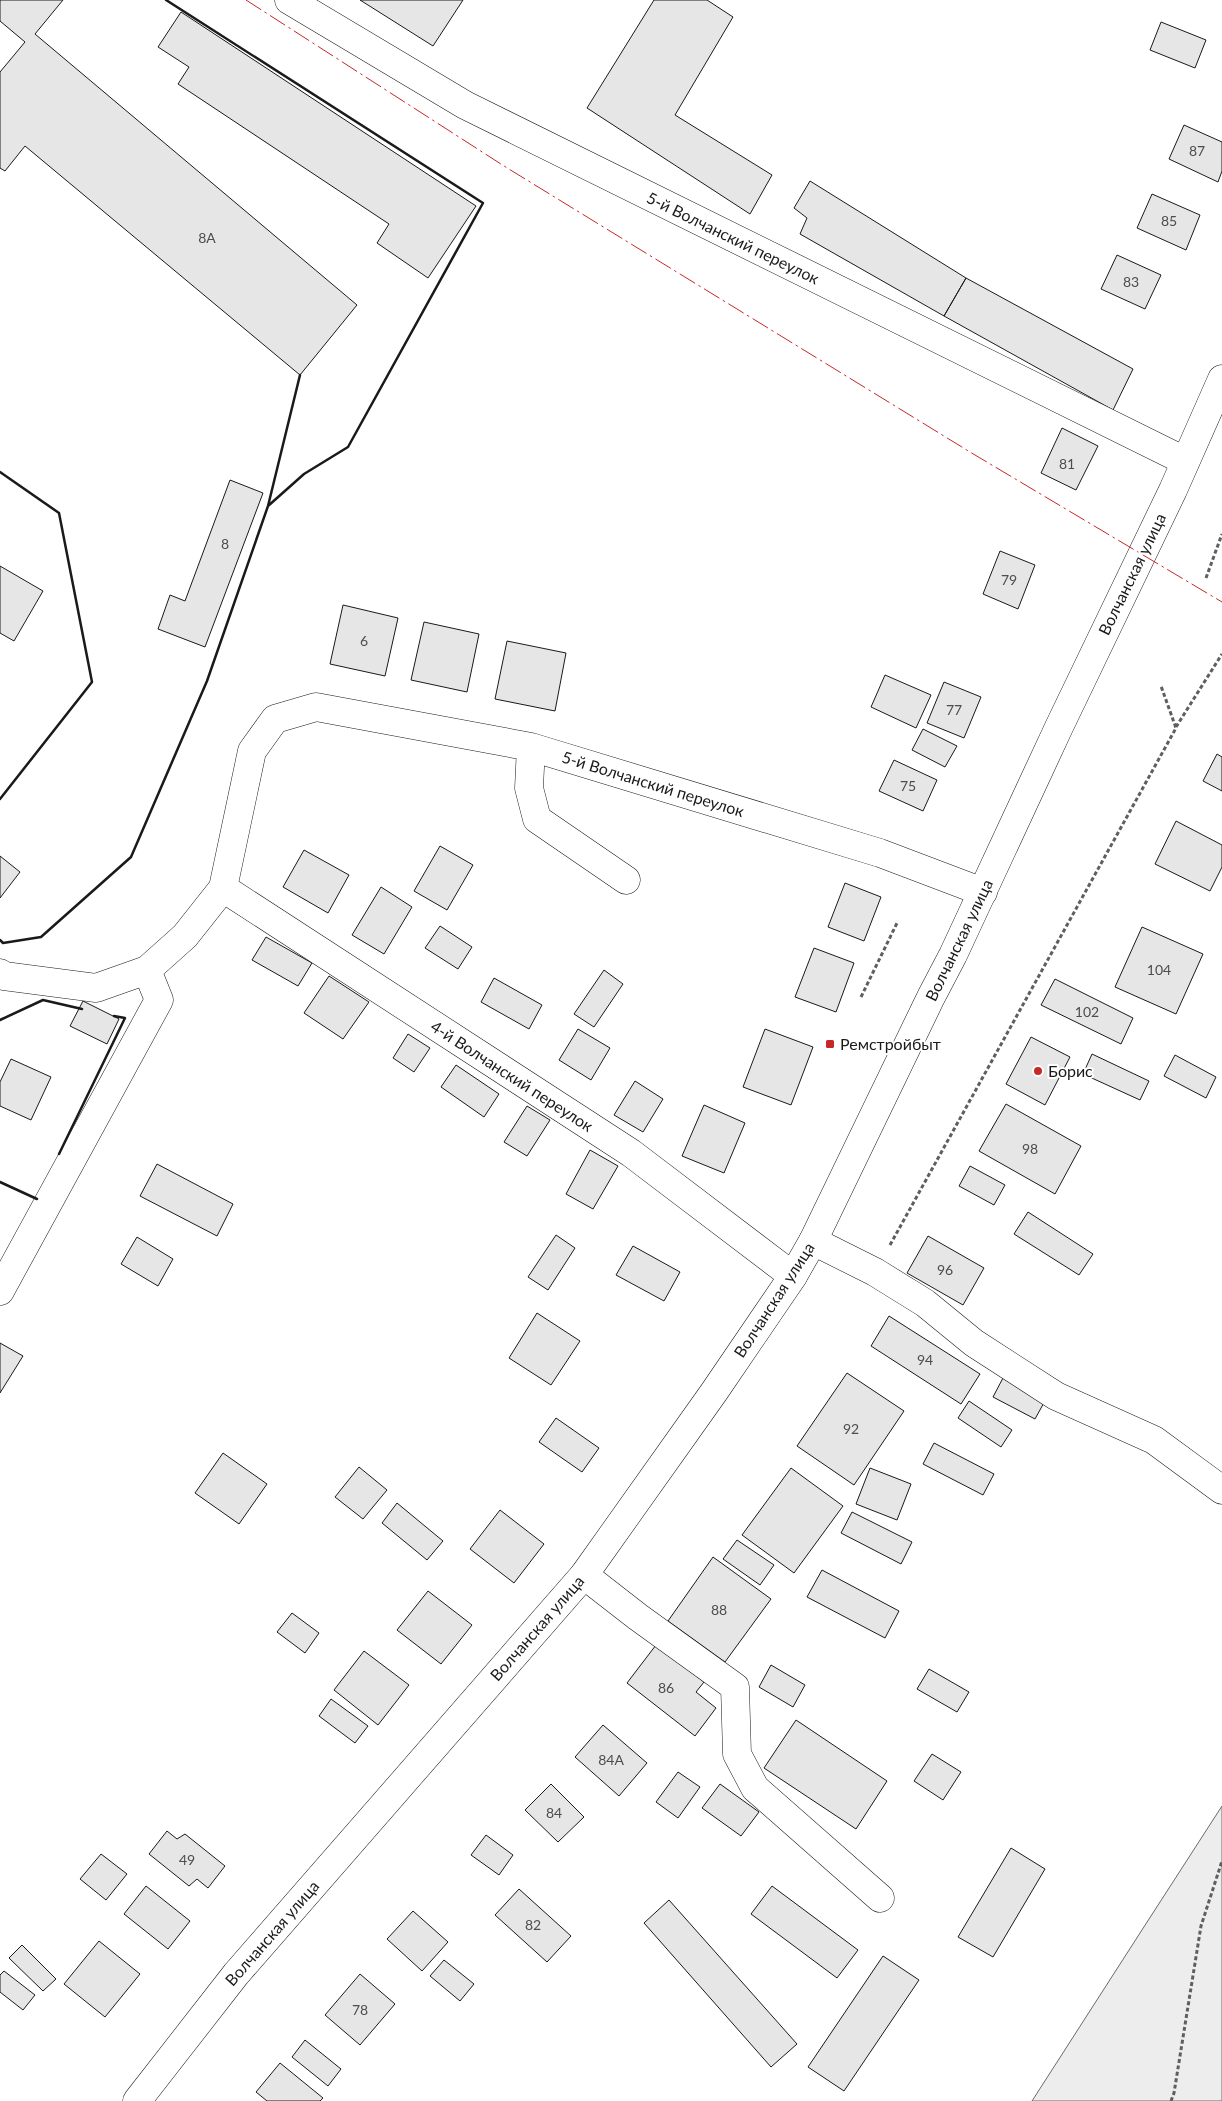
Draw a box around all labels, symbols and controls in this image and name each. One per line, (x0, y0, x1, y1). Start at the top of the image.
house number: 87 (1189, 142, 1205, 159)
street label: 5-й Волчанский переулок (644, 187, 823, 288)
house number: 85 (1161, 212, 1177, 229)
house number: 8А (198, 229, 216, 246)
house number: 83 (1123, 273, 1139, 290)
house number: 81 (1059, 455, 1075, 472)
street label: Волчанская улица (1094, 510, 1169, 638)
house number: 8 (221, 535, 229, 552)
house number: 79 (1001, 571, 1017, 588)
house number: 6 (360, 632, 368, 649)
house number: 77 (946, 701, 962, 718)
street label: 5-й Волчанский переулок (560, 747, 747, 821)
house number: 75 (900, 777, 916, 794)
street label: Волчанская улица (921, 876, 996, 1004)
house number: 104 (1147, 961, 1171, 978)
house number: 102 (1075, 1003, 1099, 1020)
street label: 4-й Волчанский переулок (428, 1016, 597, 1136)
place label: Ремстройбыт (840, 1034, 941, 1053)
marker: Ремстройбыт (824, 1038, 836, 1050)
place label: Борис (1048, 1061, 1093, 1080)
marker: Борис (1032, 1065, 1044, 1077)
house number: 98 (1022, 1140, 1038, 1157)
street label: Волчанская улица (729, 1239, 818, 1361)
house number: 96 (937, 1261, 953, 1278)
house number: 94 (917, 1351, 933, 1368)
house number: 92 (843, 1420, 859, 1437)
street label: Волчанская улица (486, 1571, 587, 1684)
house number: 88 (711, 1601, 727, 1618)
house number: 86 (658, 1679, 674, 1696)
house number: 84А (598, 1751, 624, 1768)
house number: 84 (546, 1804, 562, 1821)
house number: 49 (179, 1851, 195, 1868)
street label: Волчанская улица (221, 1876, 322, 1989)
house number: 82 (525, 1916, 541, 1933)
house number: 78 (352, 2001, 368, 2018)

